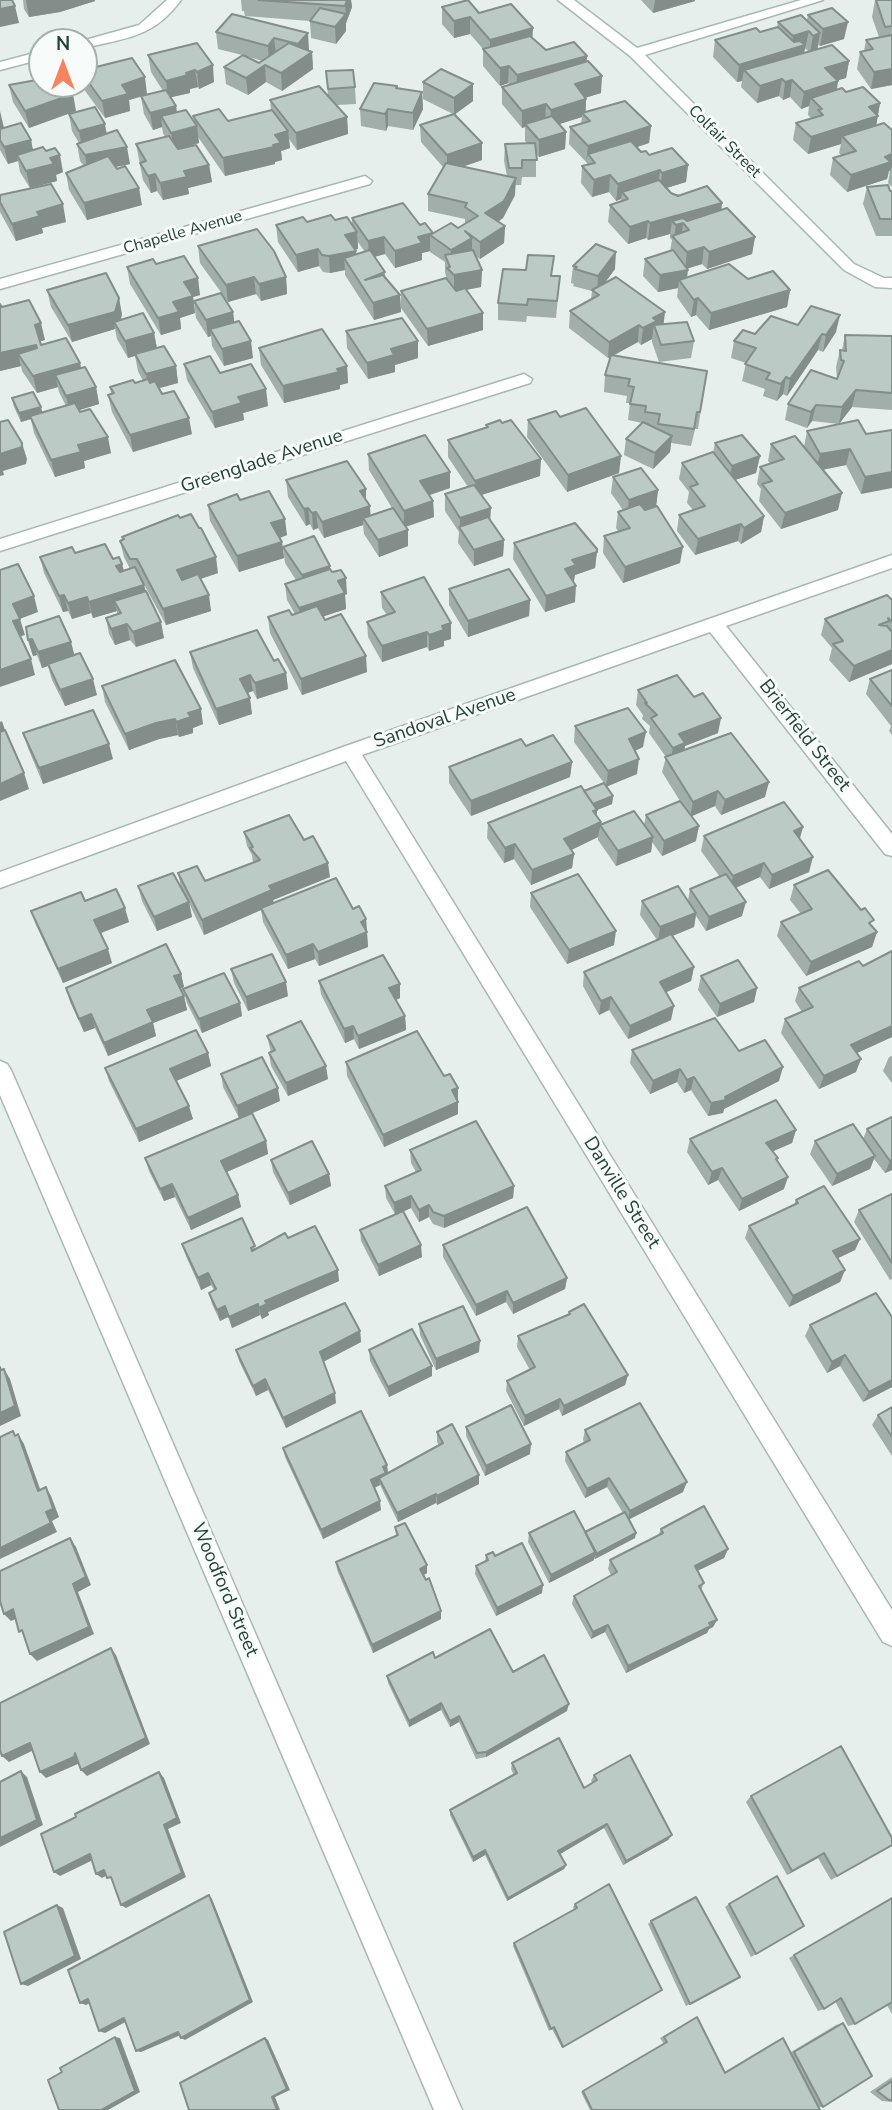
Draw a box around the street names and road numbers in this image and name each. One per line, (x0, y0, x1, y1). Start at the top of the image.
street label: Colfair Street (684, 102, 764, 182)
street label: Chapelle Avenue (121, 207, 245, 259)
street label: Greenglade Avenue (178, 425, 346, 499)
street label: Brierfield Street (753, 676, 855, 796)
street label: Sandoval Avenue (371, 684, 519, 754)
street label: Danville Street (578, 1133, 664, 1253)
street label: Woodford Street (186, 1520, 262, 1660)

